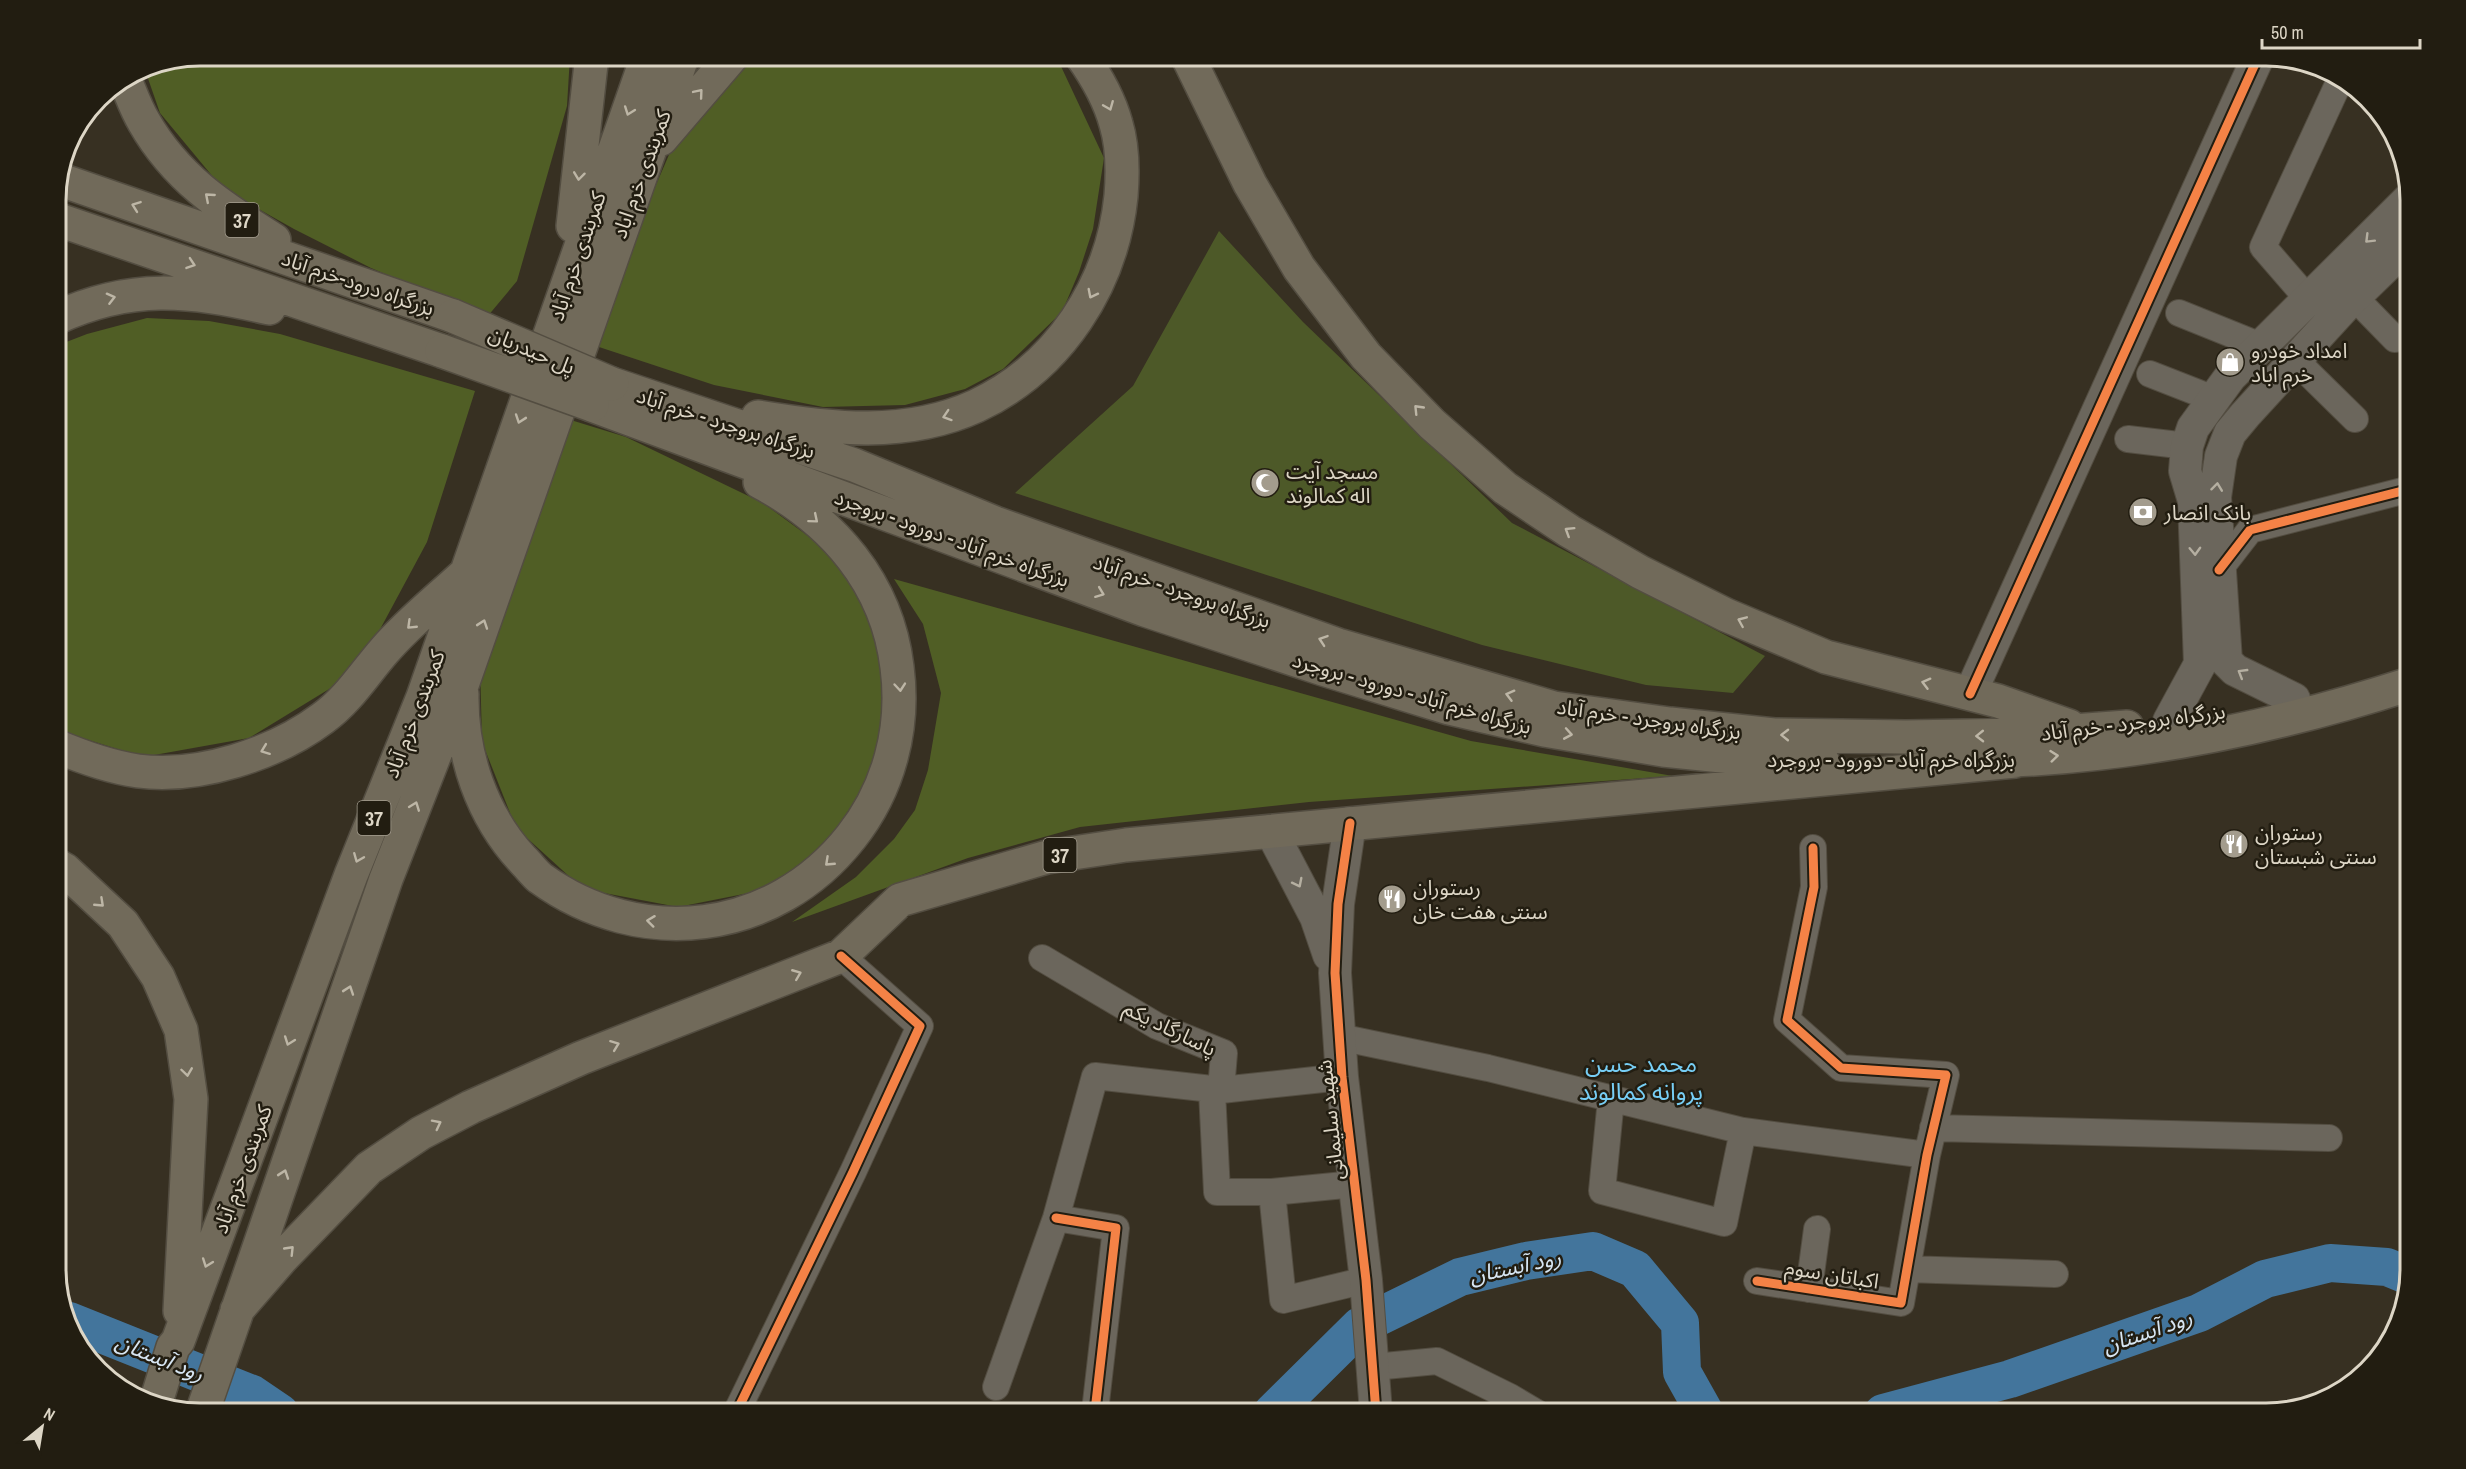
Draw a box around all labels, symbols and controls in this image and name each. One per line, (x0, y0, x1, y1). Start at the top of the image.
scale bar (2262, 12, 2420, 50)
text: 50 m (2271, 20, 2304, 45)
one-way arrow (692, 89, 703, 100)
one-way arrow (1102, 100, 1114, 111)
street label: کمربندی خرم اباد (604, 105, 680, 243)
one-way arrow (623, 105, 636, 115)
one-way arrow (573, 172, 586, 181)
street label: کمربندی خرم آباد (541, 187, 615, 325)
one-way arrow (205, 194, 216, 205)
one-way arrow (132, 200, 142, 213)
road number: 37 (226, 203, 258, 237)
one-way arrow (2365, 232, 2375, 243)
street label: بزرگراه درود-خرم آباد (277, 243, 438, 325)
one-way arrow (185, 256, 196, 269)
one-way arrow (1088, 288, 1100, 299)
one-way arrow (105, 292, 115, 305)
street label: پل حیدریان (484, 319, 580, 381)
place label: امداد خودرو خرم اباد (2251, 336, 2347, 391)
shop icon: امداد خودرو خرم اباد (2214, 346, 2246, 378)
street label: بزرگراه بروجرد - خرم آباد (633, 381, 819, 467)
one-way arrow (1414, 405, 1425, 416)
one-way arrow (942, 409, 953, 421)
one-way arrow (515, 413, 528, 424)
place label: مسجد آیت اله کمالوند (1286, 457, 1378, 510)
mosque icon: مسجد آیت اله کمالوند (1249, 467, 1281, 499)
street label: بزرگراه خرم آباد - دورود - بروجرد (830, 482, 1073, 596)
one-way arrow (2210, 482, 2222, 492)
bank icon: بانک انصار (2127, 496, 2159, 528)
place label: بانک انصار (2163, 498, 2251, 527)
one-way arrow (807, 511, 818, 522)
one-way arrow (1565, 526, 1575, 538)
street label: بزرگراه بروجرد - خرم آباد (1089, 547, 1275, 637)
one-way arrow (2189, 547, 2201, 556)
one-way arrow (1094, 586, 1105, 598)
one-way arrow (1737, 616, 1748, 628)
one-way arrow (407, 618, 418, 629)
one-way arrow (475, 619, 488, 630)
one-way arrow (1318, 635, 1329, 648)
street label: بزرگراه خرم آباد - دورود - بروجرد (1288, 645, 1535, 743)
street label: کمربندی خرم آباد (376, 646, 454, 783)
one-way arrow (2238, 669, 2248, 680)
one-way arrow (1921, 678, 1932, 690)
one-way arrow (893, 683, 906, 692)
one-way arrow (1505, 690, 1515, 703)
street label: بزرگراه بروجرد - خرم آباد (1555, 692, 1743, 748)
street label: بزرگراه بروجرد - خرم آباد (2039, 696, 2227, 750)
one-way arrow (1563, 727, 1572, 739)
one-way arrow (1781, 729, 1790, 741)
one-way arrow (1976, 730, 1985, 742)
one-way arrow (260, 743, 271, 755)
street label: بزرگراه خرم آباد - دورود - بروجرد (1767, 745, 2015, 776)
one-way arrow (2050, 751, 2059, 763)
road number: 37 (358, 801, 391, 835)
one-way arrow (407, 801, 420, 812)
place label: رستوران سنتی شبستان (2255, 818, 2377, 871)
restaurant icon: رستوران سنتی شبستان (2218, 828, 2250, 860)
road number: 37 (1044, 838, 1076, 872)
one-way arrow (353, 852, 365, 863)
one-way arrow (826, 855, 837, 866)
place label: رستوران سنتی هفت خان (1413, 873, 1548, 926)
one-way arrow (1291, 876, 1302, 887)
restaurant icon: رستوران سنتی هفت خان (1376, 883, 1408, 915)
one-way arrow (93, 896, 104, 907)
one-way arrow (647, 915, 656, 928)
one-way arrow (790, 969, 801, 981)
one-way arrow (341, 985, 354, 996)
street label: پاسارگاد یکم (1118, 993, 1221, 1064)
one-way arrow (284, 1035, 296, 1046)
one-way arrow (609, 1040, 620, 1052)
district label: محمد حسن پروانه کمالوند (1579, 1047, 1703, 1107)
street label: شهید سلیمانی (1309, 1058, 1351, 1182)
one-way arrow (180, 1067, 193, 1077)
street label: کمربندی خرم آباد (205, 1100, 281, 1238)
one-way arrow (431, 1120, 442, 1132)
one-way arrow (277, 1169, 290, 1180)
water label: رود آبستان (1466, 1242, 1564, 1290)
one-way arrow (282, 1247, 293, 1258)
street label: اکباتان سوم (1782, 1252, 1881, 1298)
one-way arrow (202, 1257, 215, 1268)
water label: رود آبستان (2098, 1302, 2196, 1360)
water label: رود آبستان (111, 1326, 209, 1388)
north arrow (12, 1397, 72, 1457)
text: N (40, 1402, 59, 1426)

